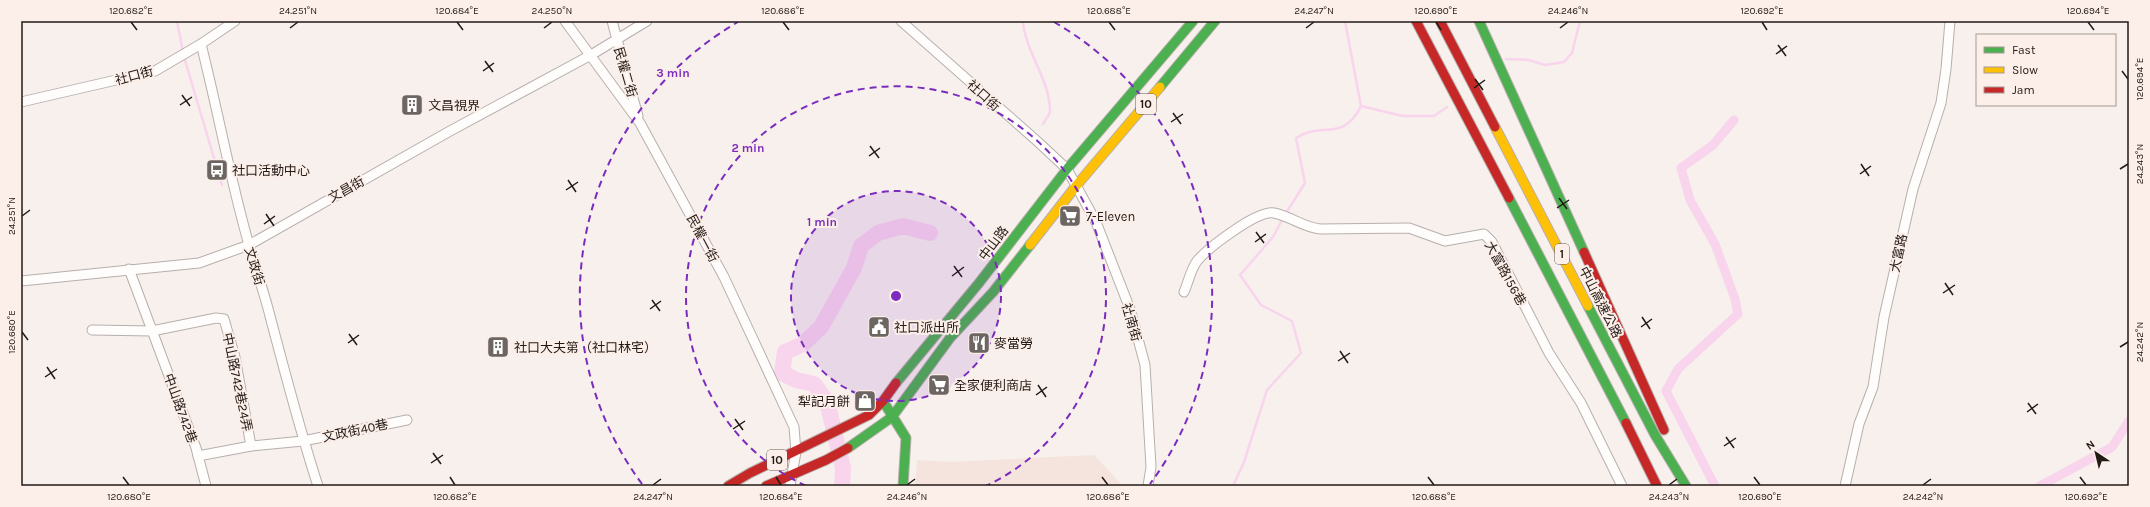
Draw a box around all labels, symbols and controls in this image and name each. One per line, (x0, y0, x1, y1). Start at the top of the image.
text: 120.682°E (109, 5, 153, 17)
text: 24.251°N (279, 5, 317, 17)
text: 120.684°E (435, 5, 479, 17)
text: 24.250°N (532, 5, 572, 17)
text: 120.686°E (761, 5, 805, 17)
text: 120.688°E (1087, 5, 1131, 17)
text: 24.247°N (1294, 5, 1334, 17)
text: 120.690°E (1414, 5, 1458, 17)
text: 24.246°N (1548, 5, 1588, 17)
text: 120.692°E (1740, 5, 1784, 17)
text: 120.694°E (2067, 5, 2109, 17)
legend (1976, 34, 2116, 106)
text: Fast (2012, 43, 2036, 57)
street label: 民權二街 (611, 45, 640, 99)
text: 120.694°E (2134, 58, 2146, 100)
street label: 社口街 (113, 63, 155, 88)
text: Slow (2012, 63, 2038, 77)
text: 3 min (656, 66, 690, 80)
street label: 社口街 (964, 77, 1003, 114)
text: Jam (2012, 83, 2035, 97)
building icon: 文昌視界 (399, 92, 425, 118)
road number: 10 (1136, 94, 1156, 114)
place label: 文昌視界 (428, 98, 480, 113)
text: 2 min (731, 141, 765, 155)
text: 24.243°N (2134, 144, 2146, 184)
bus stop icon: 社口活動中心 (204, 157, 230, 183)
place label: 社口活動中心 (232, 163, 310, 178)
street label: 文昌街 (326, 173, 367, 205)
text: 24.251°N (6, 197, 18, 235)
supermarket icon: 7-Eleven (1057, 203, 1083, 229)
place label: 7-Eleven (1086, 209, 1135, 224)
street label: 民權一街 (684, 212, 721, 265)
text: 1 min (807, 215, 837, 229)
street label: 中山路 (976, 223, 1011, 263)
street label: 大富路 (1887, 232, 1910, 274)
street label: 大富路156巷 (1482, 239, 1529, 308)
road number: 1 (1555, 244, 1569, 264)
street label: 文政街 (242, 245, 267, 287)
street label: 中山高速公路 (1576, 264, 1625, 340)
centre of rings (889, 289, 903, 303)
street label: 社南街 (1119, 301, 1144, 343)
text: 120.680°E (6, 310, 18, 354)
public building icon: 社口派出所 (866, 314, 892, 340)
place label: 社口派出所 (894, 320, 959, 335)
text: 24.242°N (2134, 322, 2146, 362)
restaurant icon: 麥當勞 (966, 330, 992, 356)
street label: 中山路742巷24弄 (220, 331, 255, 433)
building icon: 社口大夫第（社口林宅） (485, 334, 511, 360)
place label: 麥當勞 (994, 336, 1033, 351)
place label: 社口大夫第（社口林宅） (514, 340, 657, 355)
street label: 中山路742巷 (161, 371, 200, 445)
supermarket icon: 全家便利商店 (926, 372, 952, 398)
place label: 全家便利商店 (954, 378, 1032, 393)
shop icon: 犁記月餅 (852, 388, 878, 414)
place label: 犁記月餅 (798, 394, 850, 409)
street label: 文政街40巷 (321, 416, 389, 445)
north arrow (2076, 433, 2116, 473)
text: N (2084, 438, 2098, 453)
road number: 10 (767, 450, 787, 470)
text: 120.680°E (107, 491, 151, 503)
text: 120.682°E (433, 491, 477, 503)
text: 24.247°N (633, 491, 673, 503)
text: 120.684°E (759, 491, 803, 503)
text: 24.246°N (887, 491, 927, 503)
text: 120.686°E (1086, 491, 1130, 503)
text: 120.688°E (1412, 491, 1456, 503)
text: 24.243°N (1649, 491, 1689, 503)
text: 120.690°E (1738, 491, 1782, 503)
text: 24.242°N (1903, 491, 1943, 503)
text: 120.692°E (2064, 491, 2108, 503)

